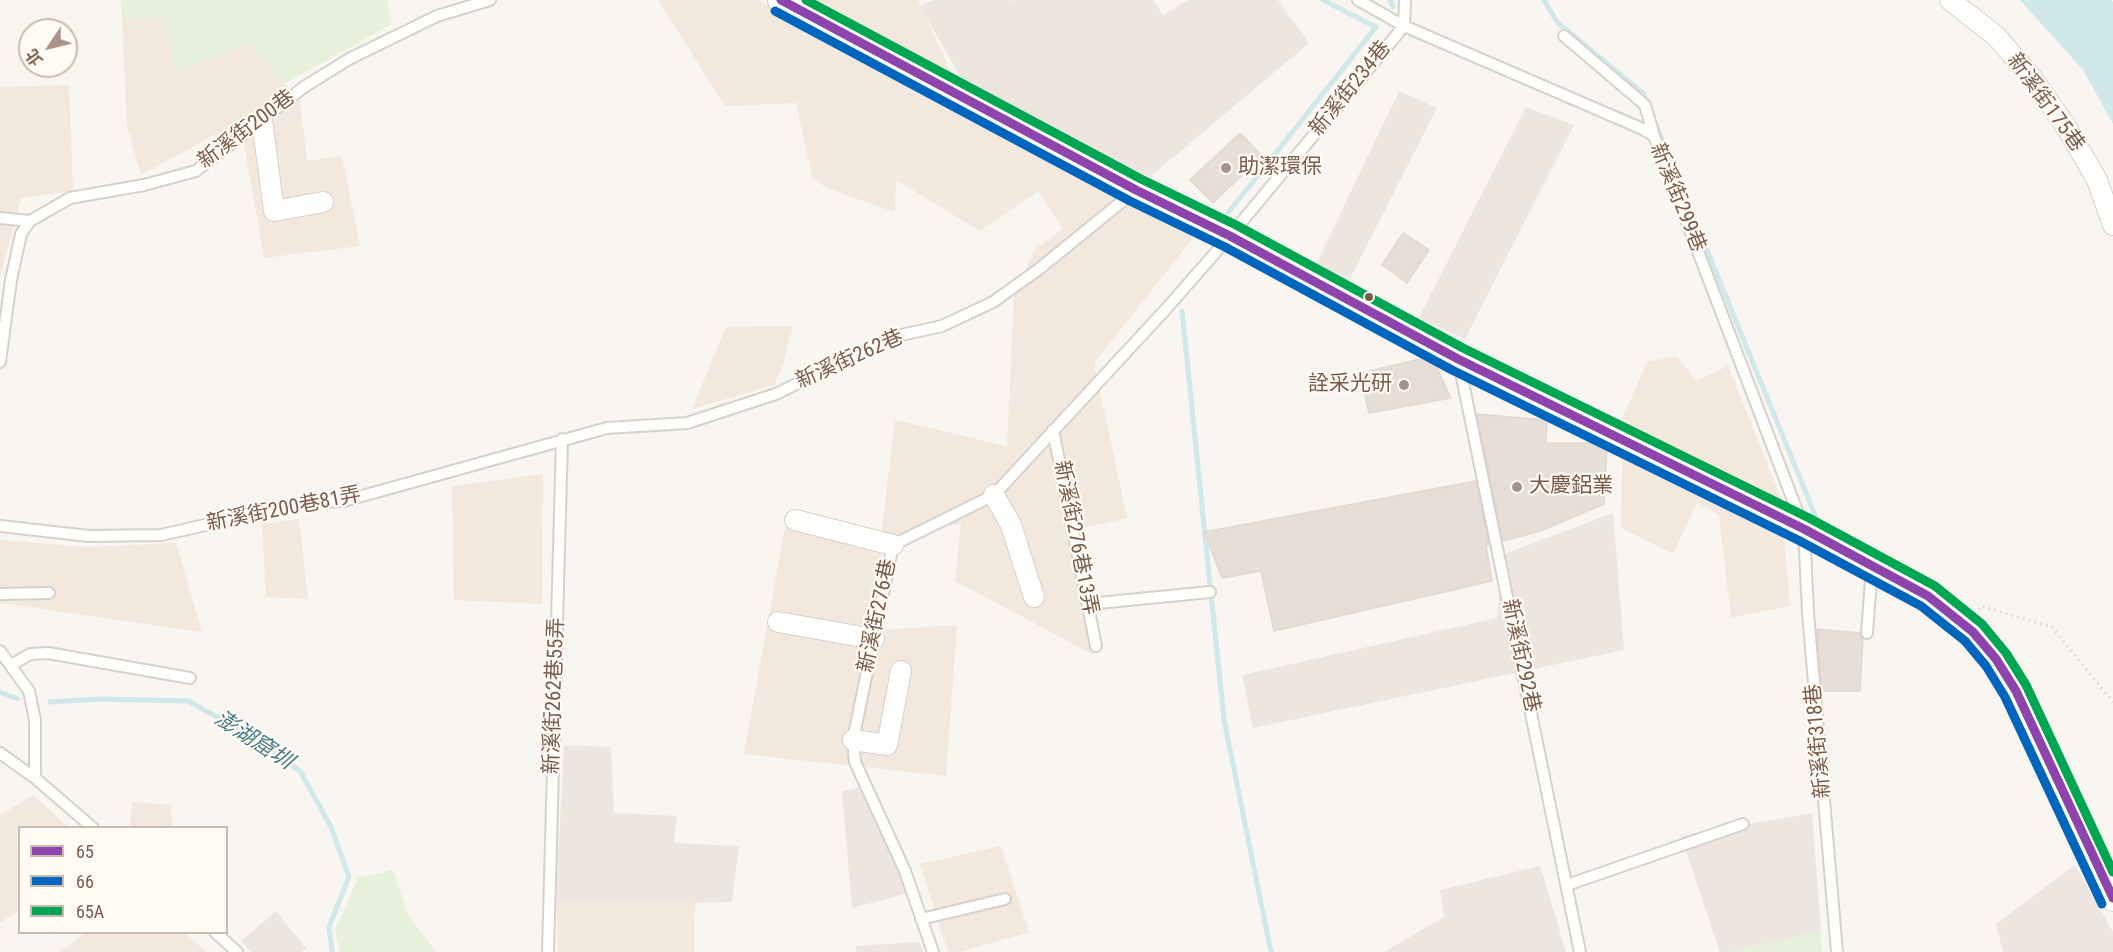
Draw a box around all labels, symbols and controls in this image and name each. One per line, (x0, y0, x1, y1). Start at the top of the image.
north arrow (18, 18, 78, 78)
street label: 新溪街234巷 (1305, 36, 1397, 142)
text: 北 (22, 45, 47, 69)
street label: 新溪街175巷 (2001, 49, 2089, 157)
street label: 新溪街200巷 (193, 85, 301, 175)
street label: 新溪街299巷 (1644, 140, 1710, 256)
place label: 助潔環保 (1238, 155, 1322, 181)
marker: 助潔環保 (1219, 161, 1233, 175)
unlabelled marker (1363, 291, 1375, 303)
street label: 新溪街262巷 (792, 325, 908, 395)
place label: 詮采光研 (1308, 372, 1392, 398)
marker: 詮采光研 (1397, 378, 1411, 392)
street label: 新溪街276巷13弄 (1048, 459, 1102, 617)
place label: 大慶鋁業 (1529, 474, 1613, 500)
marker: 大慶鋁業 (1510, 480, 1524, 494)
street label: 新溪街200巷81弄 (205, 483, 363, 537)
street label: 新溪街276巷 (854, 557, 902, 675)
street label: 新溪街292巷 (1496, 597, 1544, 715)
street label: 新溪街262巷55弄 (540, 617, 570, 775)
street label: 新溪街318巷 (1801, 683, 1837, 799)
water label: 澎湖窟圳 (209, 706, 297, 776)
legend (18, 826, 228, 934)
text: 65 (76, 841, 94, 862)
text: 66 (76, 871, 94, 892)
text: 65A (76, 901, 104, 922)

